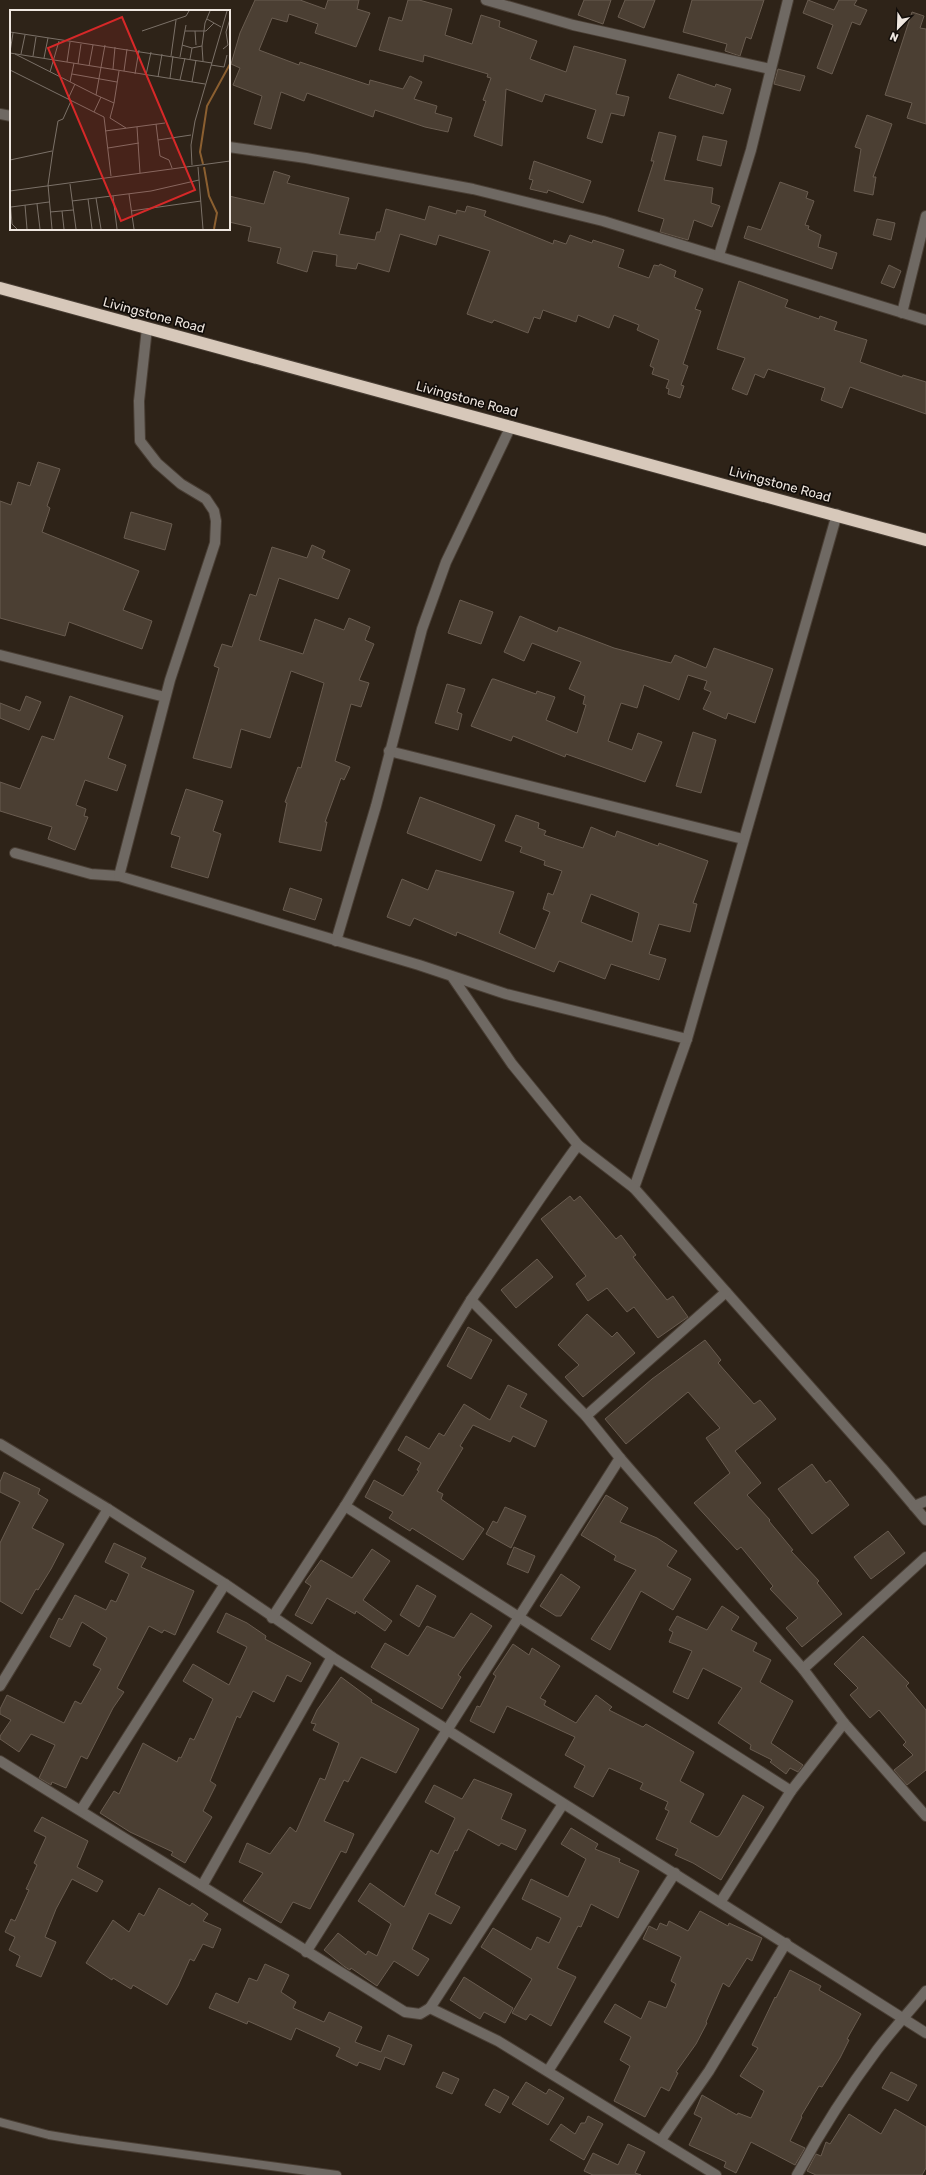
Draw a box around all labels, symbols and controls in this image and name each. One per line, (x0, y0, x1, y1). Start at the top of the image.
north arrow (878, 8, 918, 48)
inset map (10, 10, 230, 230)
text: N (888, 29, 900, 44)
street label: Livingstone Road (101, 294, 207, 337)
street label: Livingstone Road (414, 378, 520, 421)
street label: Livingstone Road (727, 463, 833, 506)

